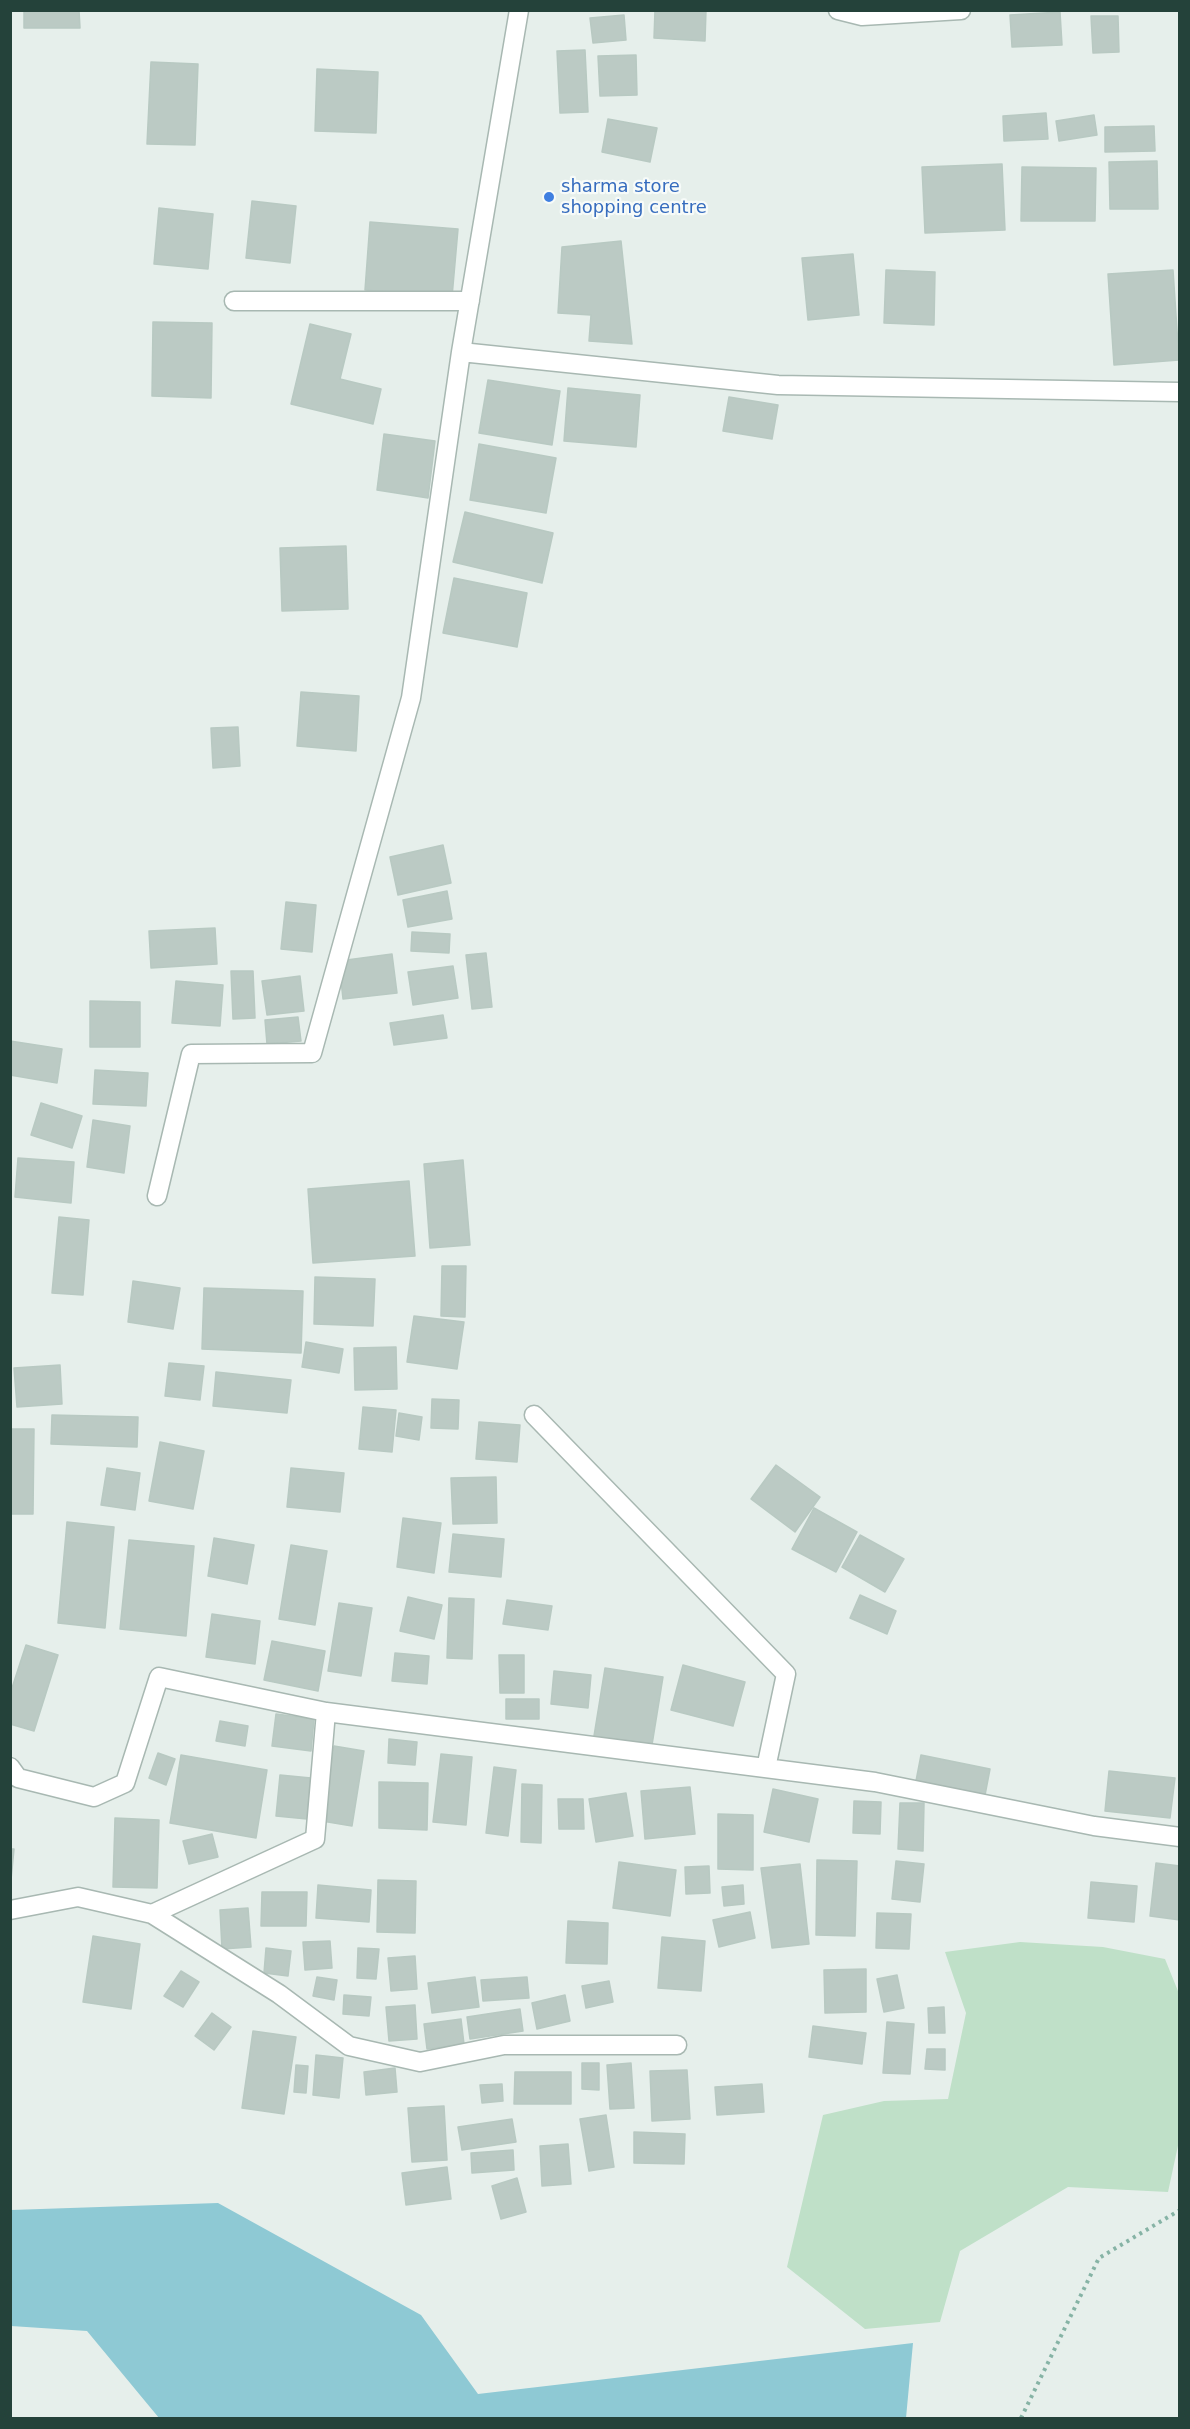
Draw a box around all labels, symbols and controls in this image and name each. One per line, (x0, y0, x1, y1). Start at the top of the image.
place label: sharma store shopping centre (561, 176, 707, 219)
marker: sharma store shopping centre (542, 190, 556, 204)

